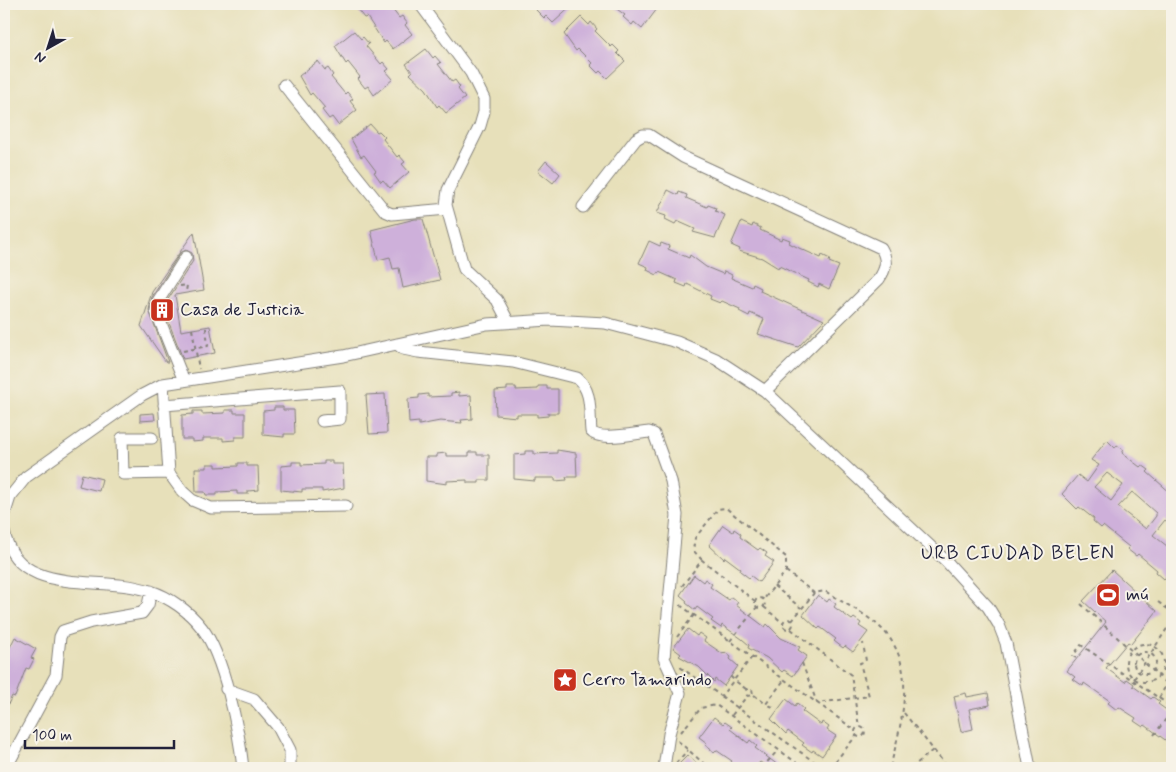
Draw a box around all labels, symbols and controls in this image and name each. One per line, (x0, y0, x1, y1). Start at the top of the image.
north arrow (22, 22, 72, 72)
text: N (31, 47, 50, 67)
building icon: Casa de Justicia (149, 297, 175, 323)
place label: Casa de Justicia (180, 298, 304, 322)
district label: URB CIUDAD BELEN (921, 541, 1115, 566)
sports icon: mú (1095, 582, 1121, 608)
place label: mú (1126, 583, 1148, 607)
place icon: Cerro Tamarindo (552, 667, 578, 693)
place label: Cerro Tamarindo (582, 668, 712, 692)
scale bar (25, 717, 174, 749)
text: 100 m (32, 726, 72, 746)

